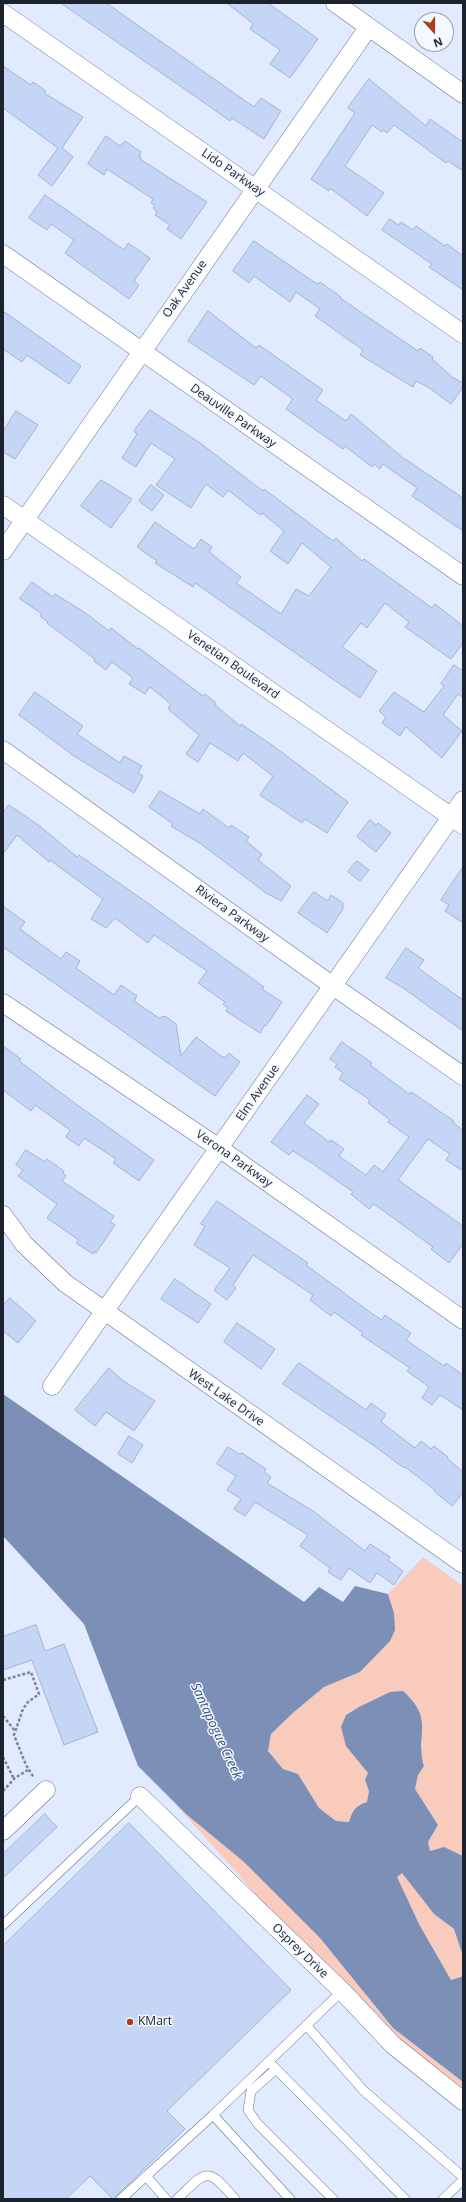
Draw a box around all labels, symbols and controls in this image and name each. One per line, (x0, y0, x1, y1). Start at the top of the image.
north arrow (414, 12, 454, 52)
text: N (431, 34, 445, 51)
street label: Lido Parkway (199, 146, 267, 200)
street label: Oak Avenue (160, 257, 210, 321)
street label: Deauville Parkway (187, 381, 279, 451)
street label: Venetian Boulevard (184, 628, 282, 702)
street label: Riviera Parkway (192, 882, 272, 946)
street label: Elm Avenue (233, 1062, 283, 1124)
street label: Verona Parkway (193, 1127, 275, 1191)
street label: West Lake Drive (185, 1366, 267, 1430)
water label: Santapogue Creek (187, 1681, 245, 1781)
street label: Osprey Drive (269, 1921, 331, 1981)
place label: KMart (138, 2015, 172, 2029)
marker: KMart (125, 2017, 135, 2027)

